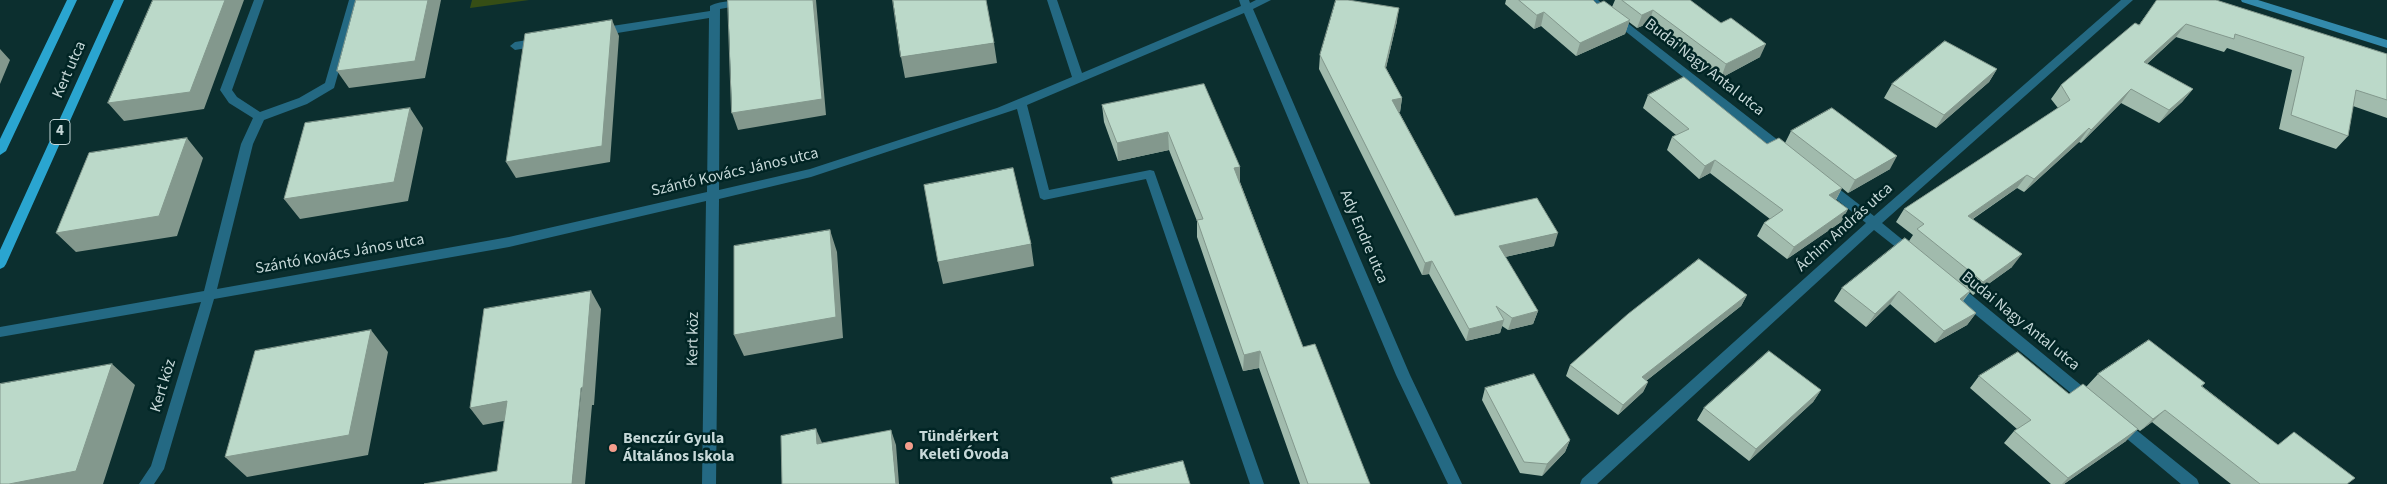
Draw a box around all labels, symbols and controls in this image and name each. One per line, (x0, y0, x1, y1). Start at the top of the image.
street label: Budai Nagy Antal utca (1640, 15, 1768, 121)
street label: Kert utca (49, 39, 91, 101)
road number: 4 (50, 120, 70, 144)
street label: Szántó Kovács János utca (649, 144, 821, 202)
street label: Áchim András utca (1793, 179, 1897, 277)
street label: Ady Endre utca (1335, 187, 1391, 287)
street label: Szántó Kovács János utca (254, 231, 426, 279)
street label: Budai Nagy Antal utca (1957, 268, 2083, 376)
street label: Kert köz (684, 312, 704, 366)
street label: Kert köz (147, 357, 181, 415)
place label: Tündérkert Keleti Óvoda (919, 427, 1009, 465)
place label: Benczúr Gyula Általános Iskola (623, 429, 734, 467)
marker: Tündérkert Keleti Óvoda (903, 440, 915, 452)
marker: Benczúr Gyula Általános Iskola (607, 442, 619, 454)

